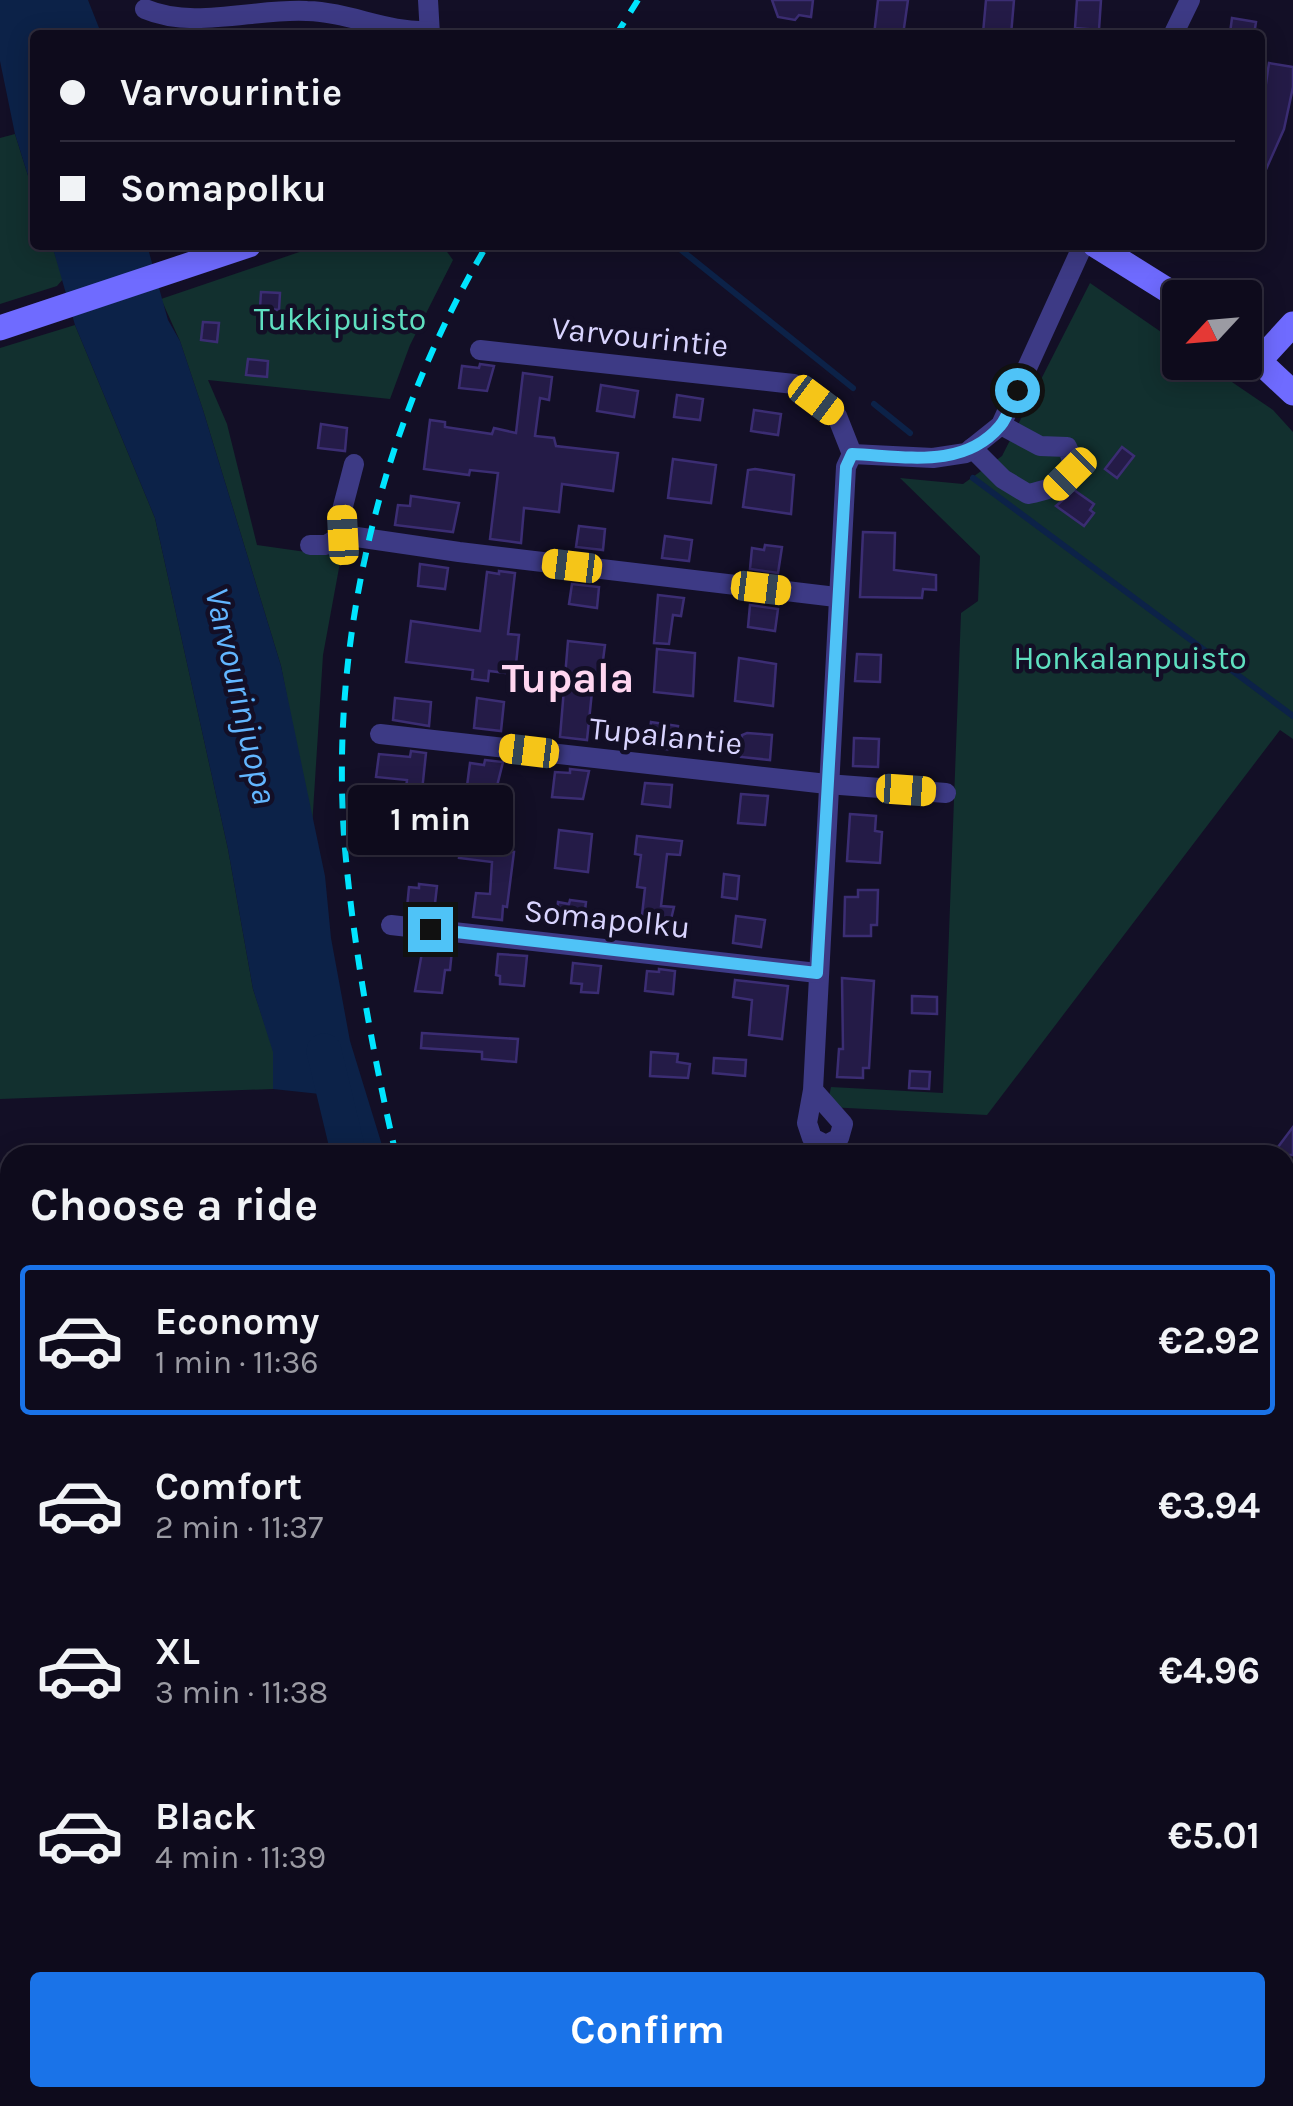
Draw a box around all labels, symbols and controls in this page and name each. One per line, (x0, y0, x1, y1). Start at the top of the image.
text: Varvourintie (120, 70, 342, 115)
text: Somapolku (120, 166, 327, 211)
north arrow (1162, 280, 1262, 380)
map controls (1162, 280, 1262, 380)
park label: Tukkipuisto (254, 301, 426, 338)
street label: Varvourintie (550, 309, 730, 365)
route start (995, 368, 1040, 413)
car (783, 370, 849, 430)
car (1038, 442, 1102, 506)
car (326, 504, 360, 566)
car (540, 547, 604, 585)
car (729, 569, 793, 607)
water label: Varvourinjuopa (196, 584, 286, 808)
park label: Honkalanpuisto (1013, 640, 1247, 677)
district label: Tupala (502, 653, 634, 703)
street label: Tupalantie (588, 710, 744, 762)
car (497, 732, 561, 770)
car (875, 773, 937, 807)
callout: 1 min (348, 784, 512, 854)
text: 1 min (390, 801, 471, 838)
street label: Somapolku (522, 892, 692, 946)
route end (408, 907, 453, 952)
text: Choose a ride (30, 1179, 318, 1231)
icon: car (35, 1295, 125, 1385)
text: Economy (155, 1299, 319, 1344)
text: €2.92 (1159, 1318, 1260, 1363)
text: 1 min · 11:36 (155, 1344, 319, 1381)
icon: car (35, 1460, 125, 1550)
text: Comfort (155, 1464, 302, 1509)
text: €3.94 (1158, 1483, 1260, 1528)
text: 2 min · 11:37 (155, 1509, 323, 1546)
icon: car (35, 1625, 125, 1715)
text: XL (155, 1629, 200, 1674)
text: €4.96 (1159, 1648, 1260, 1693)
text: 3 min · 11:38 (155, 1674, 328, 1711)
icon: car (35, 1790, 125, 1880)
text: Black (155, 1794, 256, 1839)
text: €5.01 (1168, 1813, 1260, 1858)
text: 4 min · 11:39 (155, 1839, 326, 1876)
button: Confirm (30, 1972, 1265, 2087)

